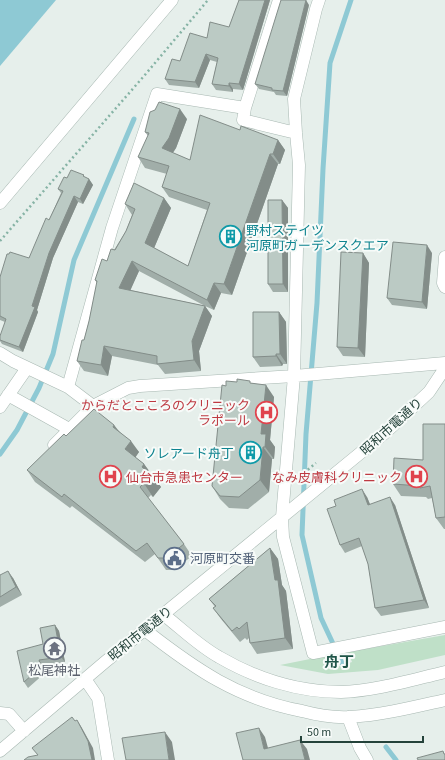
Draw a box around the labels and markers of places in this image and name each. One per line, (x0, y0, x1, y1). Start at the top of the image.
place label: 野村ステイツ 河原町ガーデンスクエア (246, 222, 389, 255)
building icon: 野村ステイツ 河原町ガーデンスクエア (217, 224, 243, 250)
place label: からだとこころのクリニック ラポール (81, 397, 250, 430)
hospital icon: からだとこころのクリニック ラポール (253, 399, 279, 425)
building icon: ソレアード舟丁 (237, 440, 263, 466)
place label: ソレアード舟丁 (144, 445, 234, 463)
hospital icon: 仙台市急患センター (98, 464, 124, 490)
hospital icon: なみ皮膚科クリニック (404, 464, 430, 490)
place label: 仙台市急患センター (126, 469, 243, 487)
place label: なみ皮膚科クリニック (272, 469, 402, 487)
public building icon: 河原町交番 (162, 545, 188, 571)
place label: 河原町交番 (190, 550, 255, 568)
temple icon: 松尾神社 (41, 635, 67, 661)
place label: 松尾神社 (28, 662, 80, 680)

